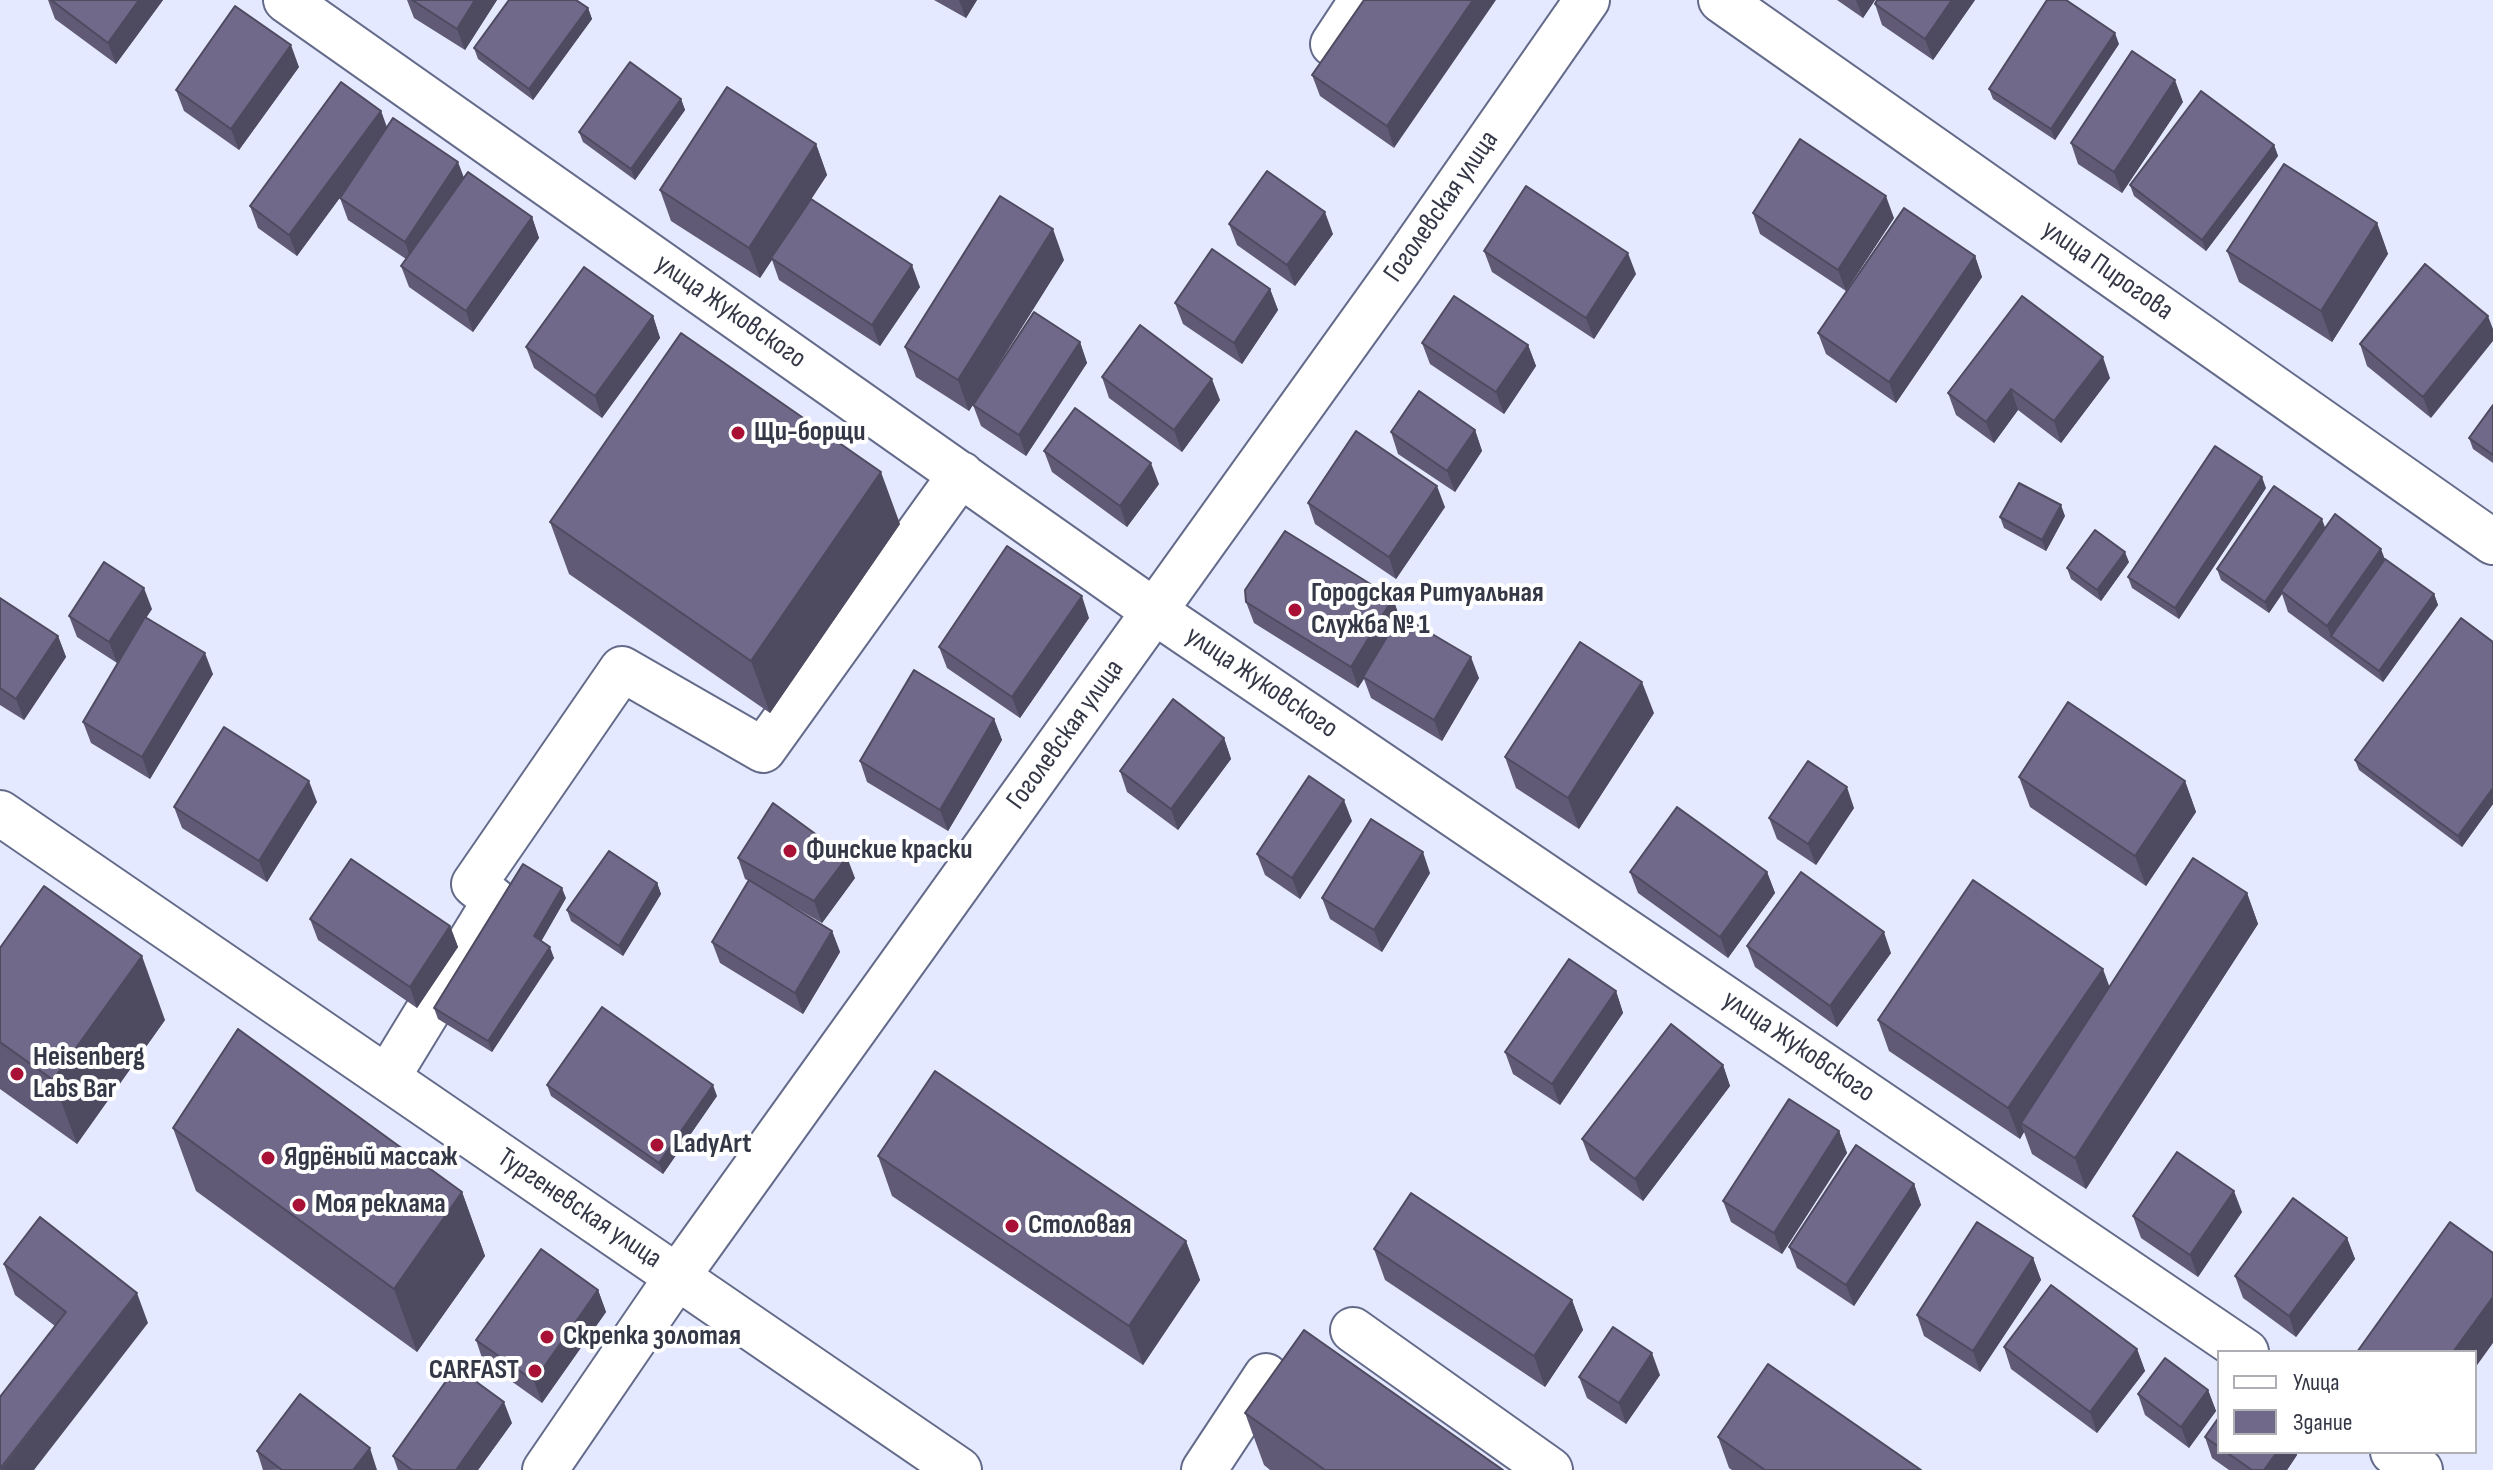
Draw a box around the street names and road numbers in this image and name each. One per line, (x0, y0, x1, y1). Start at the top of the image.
street label: Гоголевская улица (1377, 125, 1507, 289)
street label: улица Пирогова (2035, 213, 2179, 329)
street label: улица Жуковского (648, 248, 812, 376)
street label: улица Жуковского (1178, 620, 1344, 746)
street label: Гоголевская улица (1000, 653, 1132, 817)
street label: улица Жуковского (1715, 984, 1881, 1110)
street label: Тургеневская улица (490, 1142, 668, 1276)

